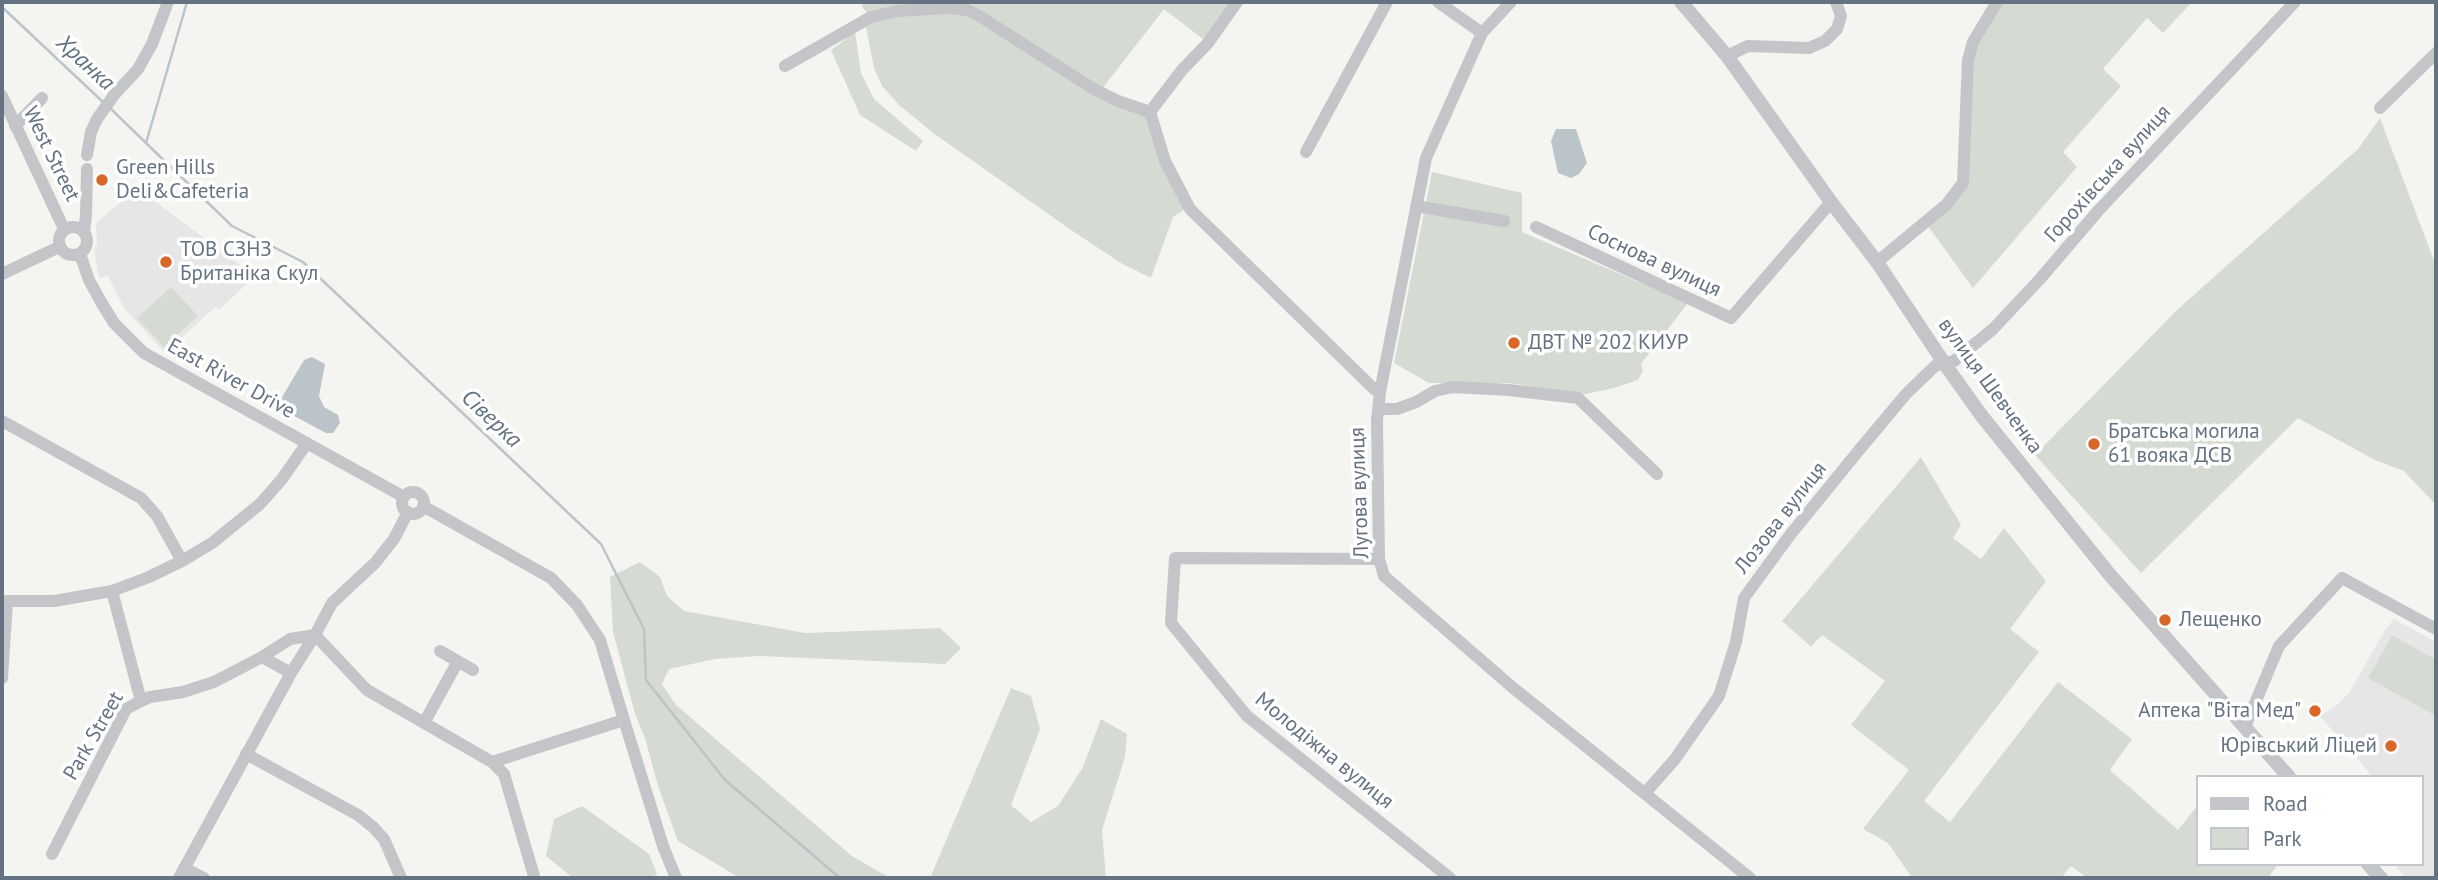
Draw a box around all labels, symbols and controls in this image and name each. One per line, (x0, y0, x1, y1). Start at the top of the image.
water label: Хранка (50, 29, 120, 97)
street label: Горохівська вулиця (2040, 100, 2176, 248)
street label: West Street (17, 102, 85, 206)
place label: Green Hills Deli&Cafeteria (116, 155, 249, 205)
marker: Green Hills Deli&Cafeteria (94, 172, 110, 188)
street label: Соснова вулиця (1583, 219, 1725, 303)
place label: ТОВ СЗНЗ Британіка Скул (180, 237, 318, 287)
marker: ТОВ СЗНЗ Британіка Скул (158, 254, 174, 270)
street label: вулиця Шевченка (1932, 313, 2048, 459)
place label: ДВТ № 202 КИУР (1528, 330, 1689, 356)
street label: Еаst Rіvеr Drive (163, 334, 299, 424)
marker: ДВТ № 202 КИУР (1506, 335, 1522, 351)
water label: Сіверка (455, 384, 527, 454)
place label: Братська могила 61 вояка ДСВ (2108, 419, 2260, 469)
street label: Лугова вулиця (1345, 427, 1375, 559)
marker: Братська могила 61 вояка ДСВ (2086, 436, 2102, 452)
street label: Лозова вулиця (1730, 457, 1832, 579)
place label: Лещенко (2179, 607, 2262, 633)
marker: Лещенко (2157, 612, 2173, 628)
street label: Park Street (59, 687, 129, 785)
street label: Молодіжна вулиця (1250, 687, 1398, 815)
place label: Аптека "Віта Мед" (2138, 698, 2301, 724)
marker: Аптека "Віта Мед" (2307, 703, 2323, 719)
place label: Юрівський Ліцей (2221, 733, 2377, 759)
marker: Юрівський Ліцей (2383, 738, 2399, 754)
legend (2196, 775, 2424, 866)
text: Road (2263, 790, 2307, 817)
text: Park (2263, 825, 2302, 852)

